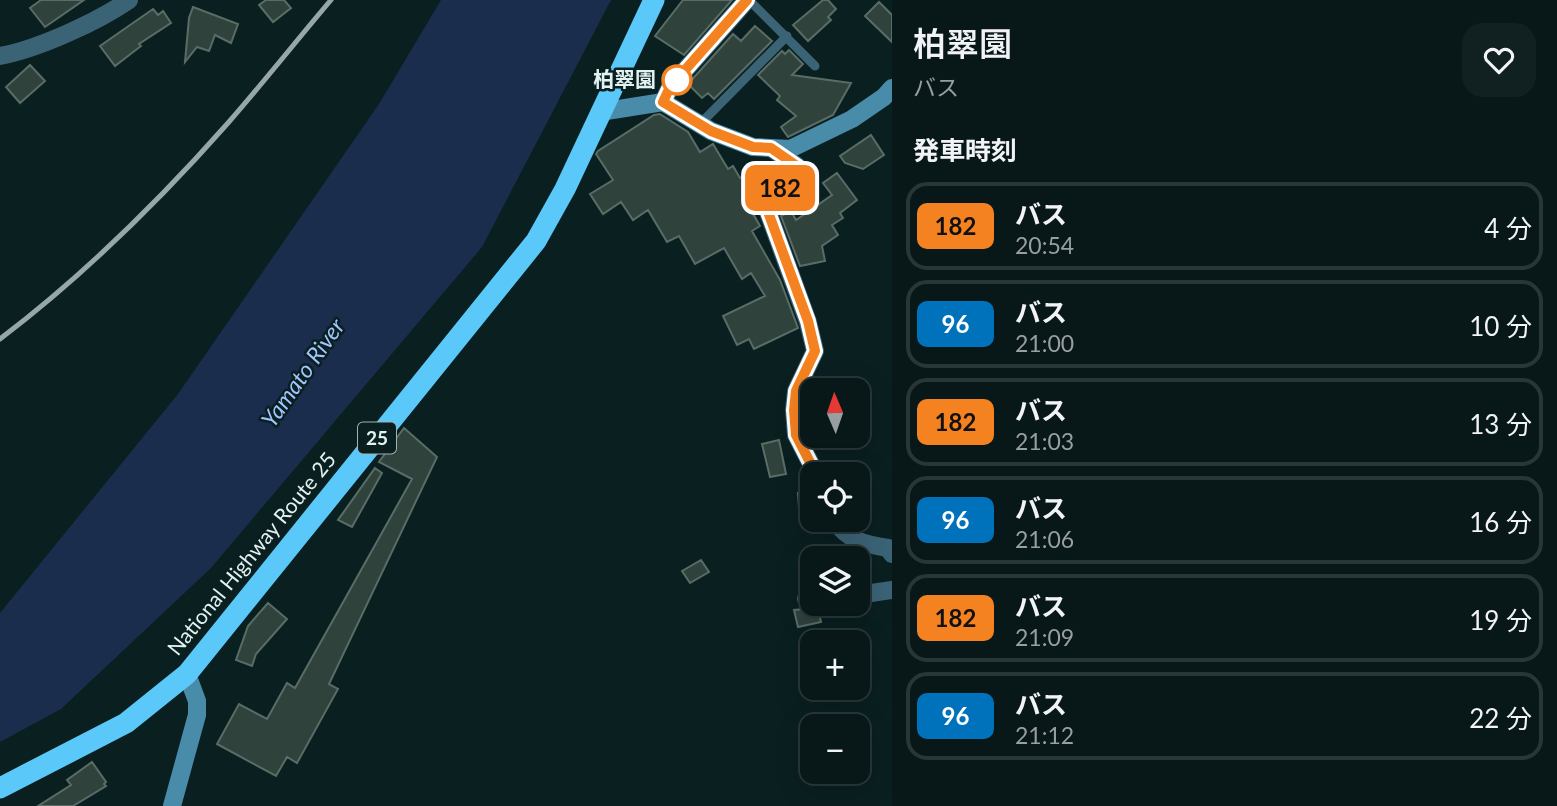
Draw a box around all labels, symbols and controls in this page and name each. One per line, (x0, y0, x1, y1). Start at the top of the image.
text: 柏翠園 (913, 23, 1012, 63)
button: heart (1462, 23, 1536, 97)
marker: 柏翠園 (662, 65, 692, 95)
place label: 柏翠園 (593, 66, 656, 91)
text: バス (913, 73, 959, 101)
text: 発車時刻 (913, 134, 1017, 166)
line badge: 182 (740, 165, 820, 211)
text: 182 (759, 173, 801, 202)
text: バス (1015, 198, 1067, 230)
text: 182 (935, 211, 976, 240)
text: 4 分 (1484, 212, 1532, 244)
text: 20:54 (1015, 231, 1074, 259)
text: バス (1015, 296, 1067, 328)
text: 96 (942, 309, 969, 338)
text: 10 分 (1469, 310, 1532, 342)
water label: Yamato River (255, 312, 350, 432)
text: 21:00 (1015, 329, 1074, 357)
north arrow (800, 378, 870, 448)
map controls (800, 378, 870, 784)
text: バス (1015, 394, 1067, 426)
text: 182 (935, 407, 976, 436)
text: 13 分 (1469, 408, 1532, 440)
road number: 25 (358, 422, 396, 453)
text: 21:03 (1015, 427, 1074, 455)
street label: National Highway Route 25 (161, 447, 340, 659)
button: locate (800, 462, 870, 532)
text: バス (1015, 492, 1067, 524)
text: 96 (942, 505, 969, 534)
text: 16 分 (1469, 506, 1532, 538)
text: 21:06 (1015, 525, 1074, 553)
button: layers (800, 546, 870, 616)
text: バス (1015, 590, 1067, 622)
text: 182 (935, 603, 976, 632)
text: 19 分 (1469, 604, 1532, 636)
text: 21:09 (1015, 623, 1074, 651)
button: + (800, 630, 870, 700)
text: バス (1015, 688, 1067, 720)
text: 96 (942, 701, 969, 730)
text: 22 分 (1469, 702, 1532, 734)
button: − (800, 714, 870, 784)
text: 21:12 (1015, 721, 1074, 749)

